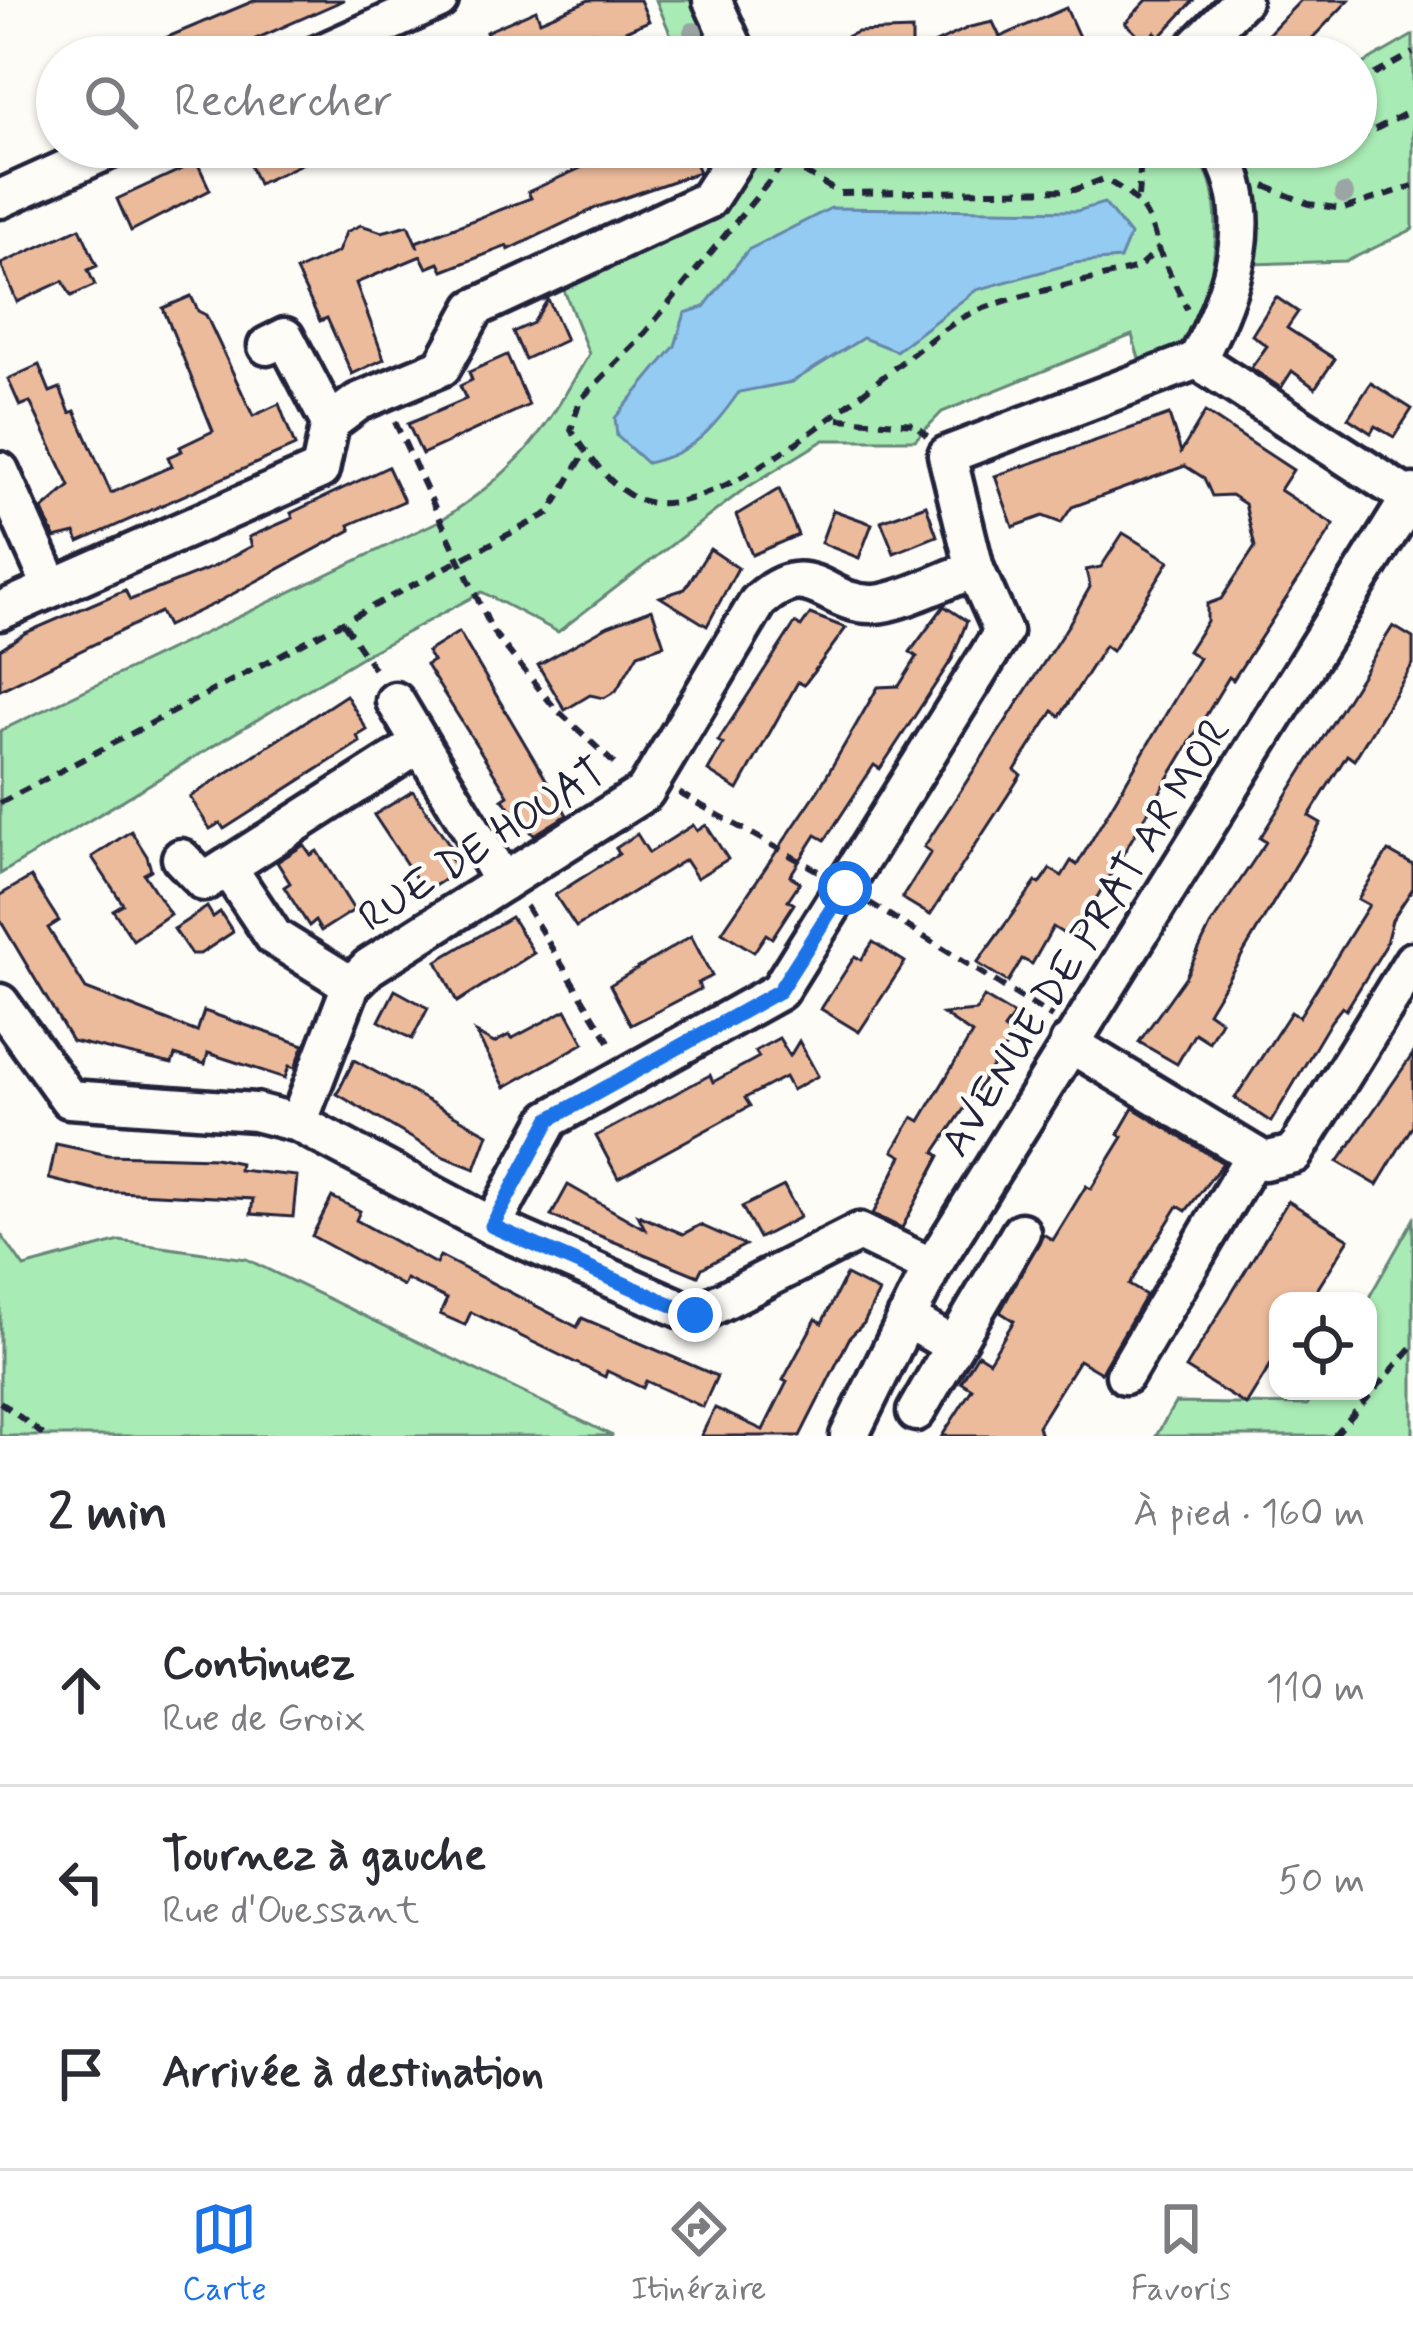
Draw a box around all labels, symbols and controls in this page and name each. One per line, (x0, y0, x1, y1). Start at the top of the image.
search box (36, 36, 1377, 168)
icon: search (78, 69, 144, 135)
text: Rechercher (174, 73, 393, 132)
street label: AVENUE DE PRAT AR MOR (929, 708, 1245, 1168)
street label: RUE DE HOUAT (349, 746, 617, 946)
route start (818, 861, 872, 915)
route end (668, 1288, 722, 1342)
map controls (1269, 1292, 1377, 1400)
button: locate (1269, 1292, 1377, 1400)
text: 2 min (48, 1481, 168, 1547)
text: À pied · 160 m (1133, 1489, 1365, 1540)
text: Continuez (162, 1635, 355, 1694)
icon: ahead (48, 1657, 114, 1723)
text: 110 m (1266, 1664, 1365, 1715)
text: Rue de Groix (162, 1694, 365, 1745)
text: Tournez à gauche (162, 1827, 486, 1886)
icon: left (48, 1849, 114, 1915)
text: 50 m (1278, 1856, 1365, 1907)
text: Rue d'Ouessant (162, 1886, 419, 1937)
icon: arrive (48, 2041, 114, 2107)
text: Arrivée à destination (162, 2044, 544, 2103)
tab: Carte (182, 2196, 267, 2312)
tab: Itinéraire (631, 2196, 766, 2312)
tab: Favoris (1131, 2196, 1231, 2312)

